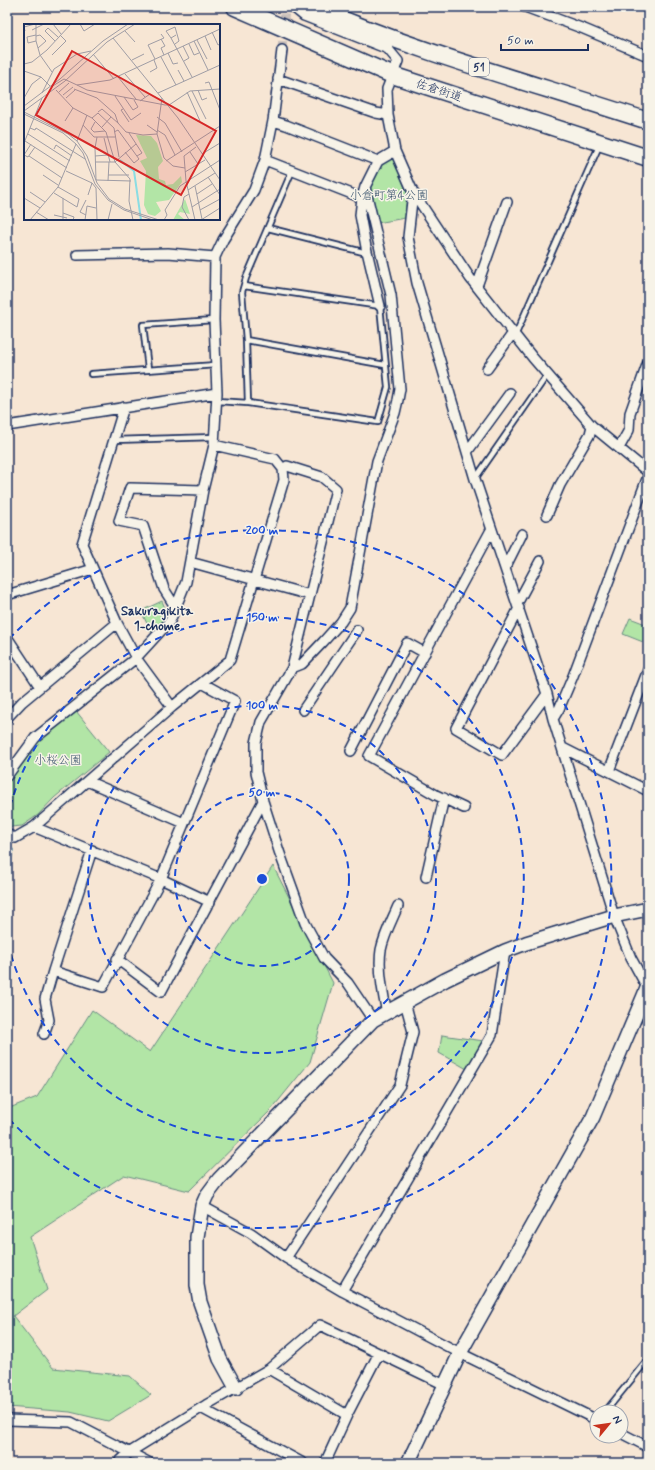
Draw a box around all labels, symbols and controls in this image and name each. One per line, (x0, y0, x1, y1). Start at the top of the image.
inset map (24, 24, 220, 220)
scale bar (501, 26, 588, 52)
text: 50 m (507, 33, 534, 49)
road number: 51 (469, 58, 489, 76)
street label: 佐倉街道 (413, 76, 464, 106)
park label: 小倉町第4公園 (350, 188, 429, 204)
text: 200 m (246, 523, 279, 539)
district label: Sakuragikita 1-chome (121, 603, 194, 635)
text: 150 m (246, 610, 278, 626)
text: 100 m (246, 698, 279, 714)
park label: 小桜公園 (34, 753, 82, 769)
text: 50 m (249, 785, 276, 801)
centre of rings (255, 872, 269, 886)
north arrow (589, 1404, 629, 1444)
text: N (609, 1413, 625, 1426)

